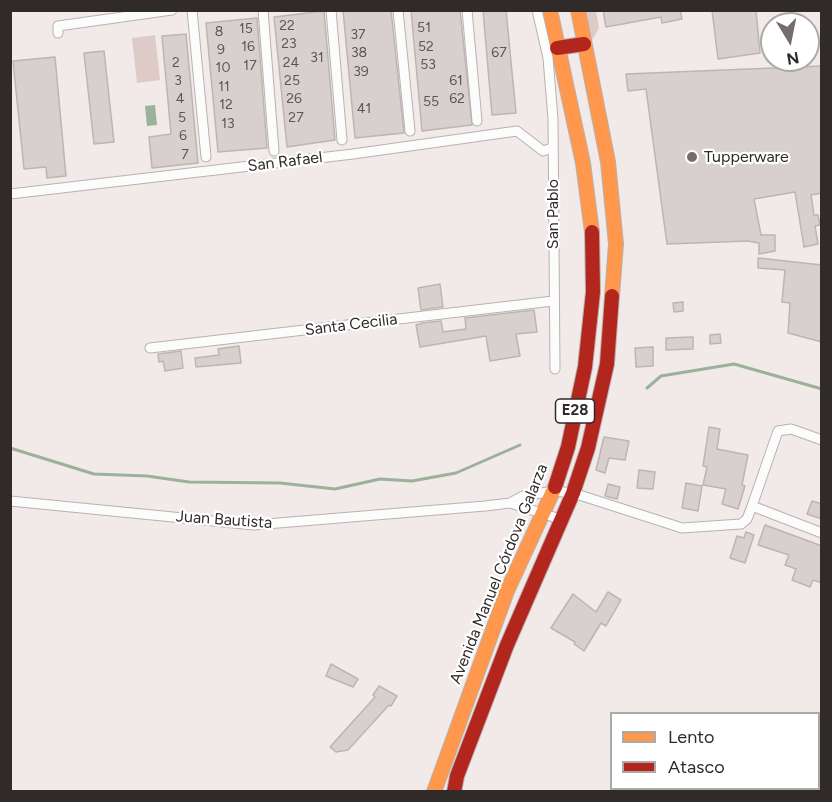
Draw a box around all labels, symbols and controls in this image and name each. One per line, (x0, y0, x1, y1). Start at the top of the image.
north arrow (760, 12, 820, 72)
house number: 22 (279, 18, 295, 34)
house number: 51 (417, 20, 431, 36)
house number: 15 (239, 21, 253, 37)
house number: 8 (215, 24, 223, 40)
house number: 37 (350, 27, 366, 43)
house number: 23 (281, 36, 297, 52)
house number: 16 (241, 39, 255, 55)
house number: 52 (418, 39, 434, 55)
house number: 9 (217, 42, 225, 58)
house number: 38 (351, 45, 367, 61)
house number: 67 (491, 45, 507, 61)
text: N (785, 48, 801, 69)
house number: 31 (310, 50, 324, 66)
house number: 2 (172, 55, 180, 71)
house number: 24 (283, 55, 299, 71)
house number: 53 (420, 57, 436, 73)
house number: 17 (243, 58, 257, 74)
house number: 10 (216, 60, 230, 76)
house number: 39 (353, 64, 369, 80)
house number: 3 (174, 73, 182, 89)
house number: 25 (284, 73, 300, 89)
house number: 61 (449, 73, 463, 89)
house number: 11 (218, 79, 230, 95)
house number: 4 (176, 91, 184, 107)
house number: 26 (286, 91, 302, 107)
house number: 62 (449, 91, 465, 107)
house number: 55 (423, 94, 439, 110)
house number: 12 (219, 97, 233, 113)
house number: 41 (357, 101, 371, 117)
house number: 5 (178, 110, 186, 126)
house number: 27 (288, 110, 304, 126)
house number: 13 (221, 116, 235, 132)
house number: 6 (179, 128, 187, 144)
house number: 7 (181, 147, 189, 163)
place label: Tupperware (704, 147, 789, 167)
street label: San Rafael (246, 148, 324, 176)
marker: Tupperware (685, 150, 699, 164)
street label: San Pablo (543, 179, 563, 249)
street label: Santa Cecilia (304, 310, 398, 340)
road number: E28 (556, 399, 594, 423)
street label: Avenida Manuel Córdova Galarza (446, 461, 552, 687)
street label: Juan Bautista (175, 507, 273, 533)
legend (610, 712, 820, 790)
text: Lento (668, 726, 714, 748)
text: Atasco (668, 756, 725, 778)

